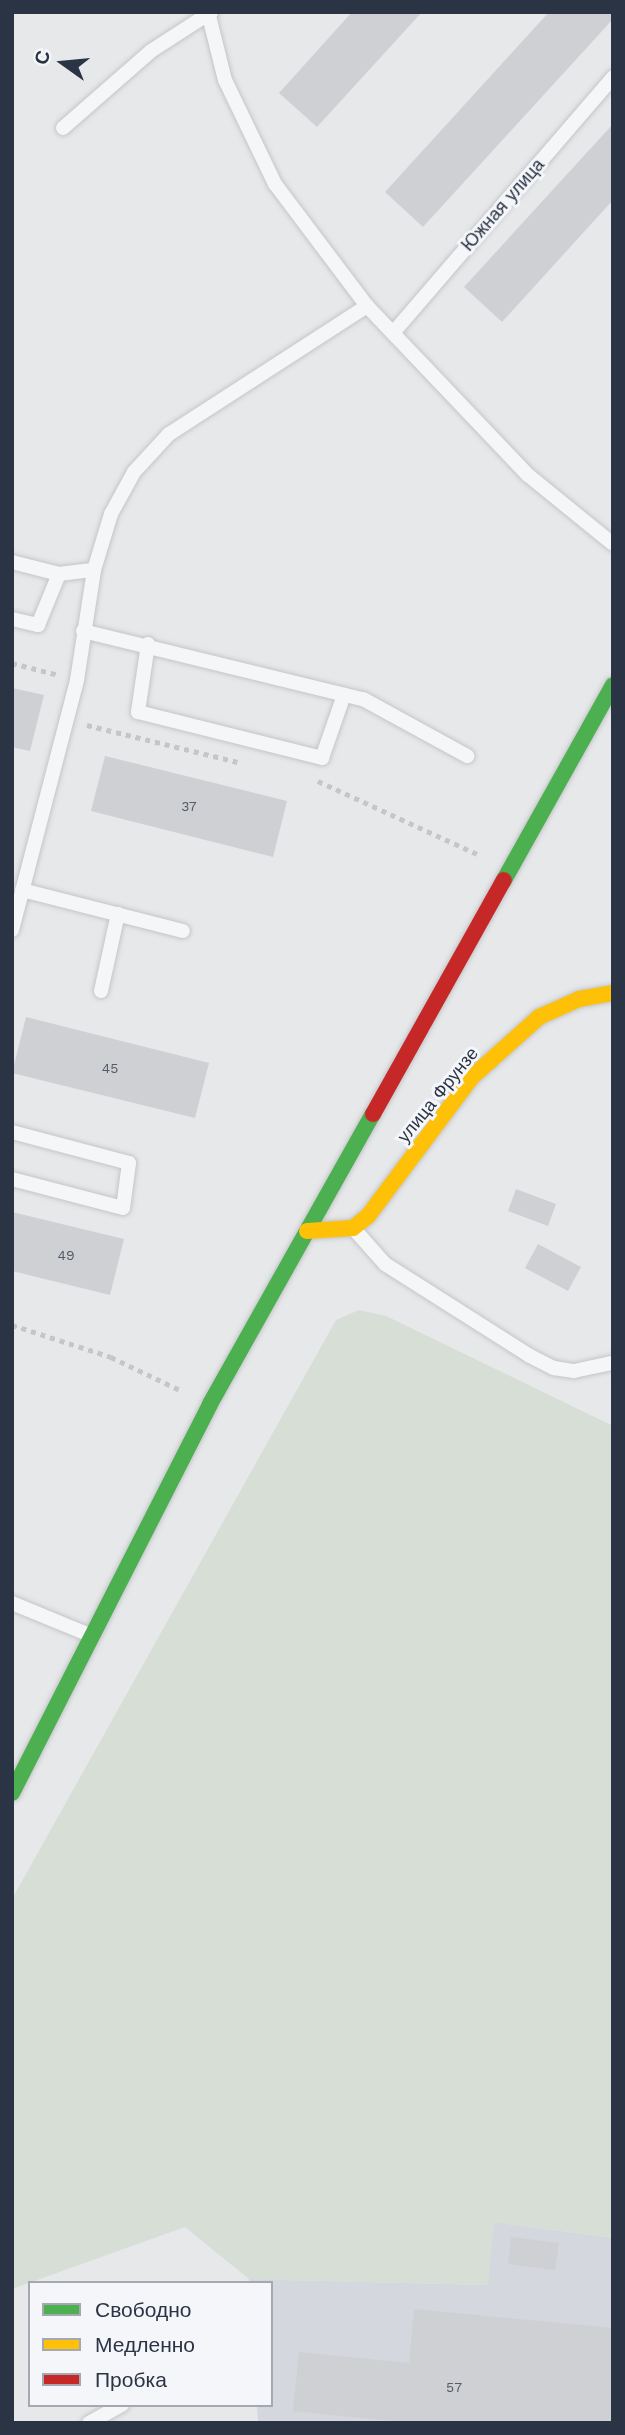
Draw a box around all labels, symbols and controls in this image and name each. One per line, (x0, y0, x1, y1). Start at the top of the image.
north arrow (28, 28, 98, 98)
text: С (29, 48, 55, 67)
street label: Южная улица (457, 154, 549, 256)
house number: 37 (181, 798, 197, 814)
street label: улица Фрунзе (393, 1043, 483, 1147)
house number: 45 (102, 1060, 118, 1076)
house number: 49 (57, 1247, 75, 1263)
legend (28, 2281, 273, 2407)
text: Свободно (95, 2297, 192, 2322)
text: Медленно (95, 2332, 195, 2357)
text: Пробка (95, 2367, 167, 2392)
house number: 57 (446, 2379, 462, 2395)

